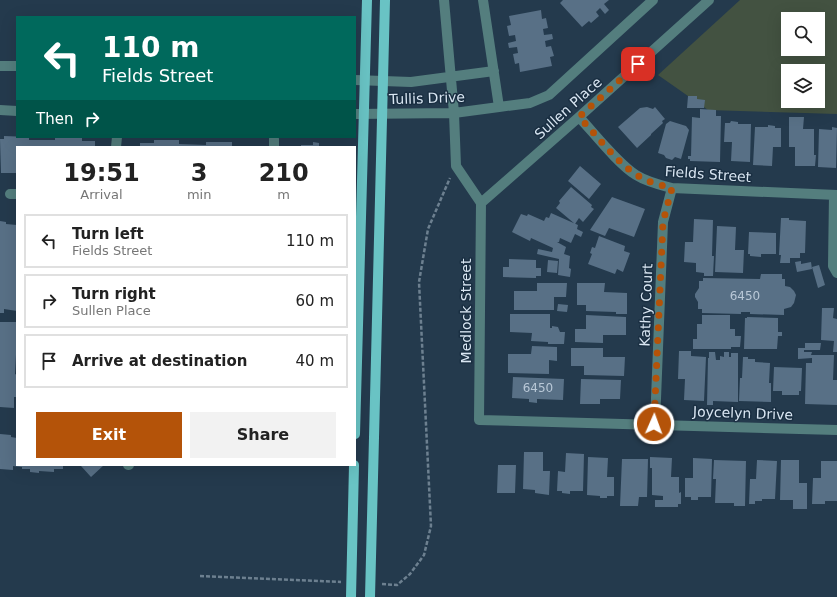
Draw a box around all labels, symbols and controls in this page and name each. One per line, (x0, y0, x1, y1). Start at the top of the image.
map controls (781, 12, 825, 108)
button: search (781, 12, 825, 56)
text: 110 m (102, 31, 199, 64)
icon: left (36, 32, 88, 84)
pin (621, 47, 655, 81)
icon: arrive (627, 53, 649, 75)
button: layers (781, 64, 825, 108)
text: Fields Street (102, 65, 213, 86)
street label: Sullen Place (531, 74, 605, 142)
street label: Tullis Drive (388, 89, 465, 107)
icon: right (81, 108, 103, 130)
text: Then (36, 110, 73, 128)
text: 19:51 (63, 159, 140, 187)
text: 3 (191, 159, 207, 187)
text: 210 (259, 159, 309, 187)
street label: Fields Street (664, 163, 752, 185)
text: Arrival (80, 187, 123, 202)
text: min (187, 187, 211, 202)
text: m (277, 187, 290, 202)
text: Turn left (72, 225, 144, 243)
icon: left (38, 230, 60, 252)
text: 110 m (286, 232, 334, 250)
text: Fields Street (72, 243, 152, 258)
street label: Medlock Street (458, 258, 474, 363)
street label: Kathy Court (637, 263, 655, 347)
text: Turn right (72, 285, 156, 303)
house number: 6450 (730, 289, 760, 303)
icon: right (38, 290, 60, 312)
text: 60 m (296, 292, 334, 310)
text: Sullen Place (72, 303, 151, 318)
icon: arrive (38, 350, 60, 372)
text: Arrive at destination (72, 352, 247, 370)
text: 40 m (296, 352, 334, 370)
house number: 6450 (523, 381, 553, 395)
position arrow (633, 403, 675, 445)
street label: Joycelyn Drive (692, 403, 793, 423)
button: Exit (36, 412, 182, 458)
button: Share (190, 412, 336, 458)

